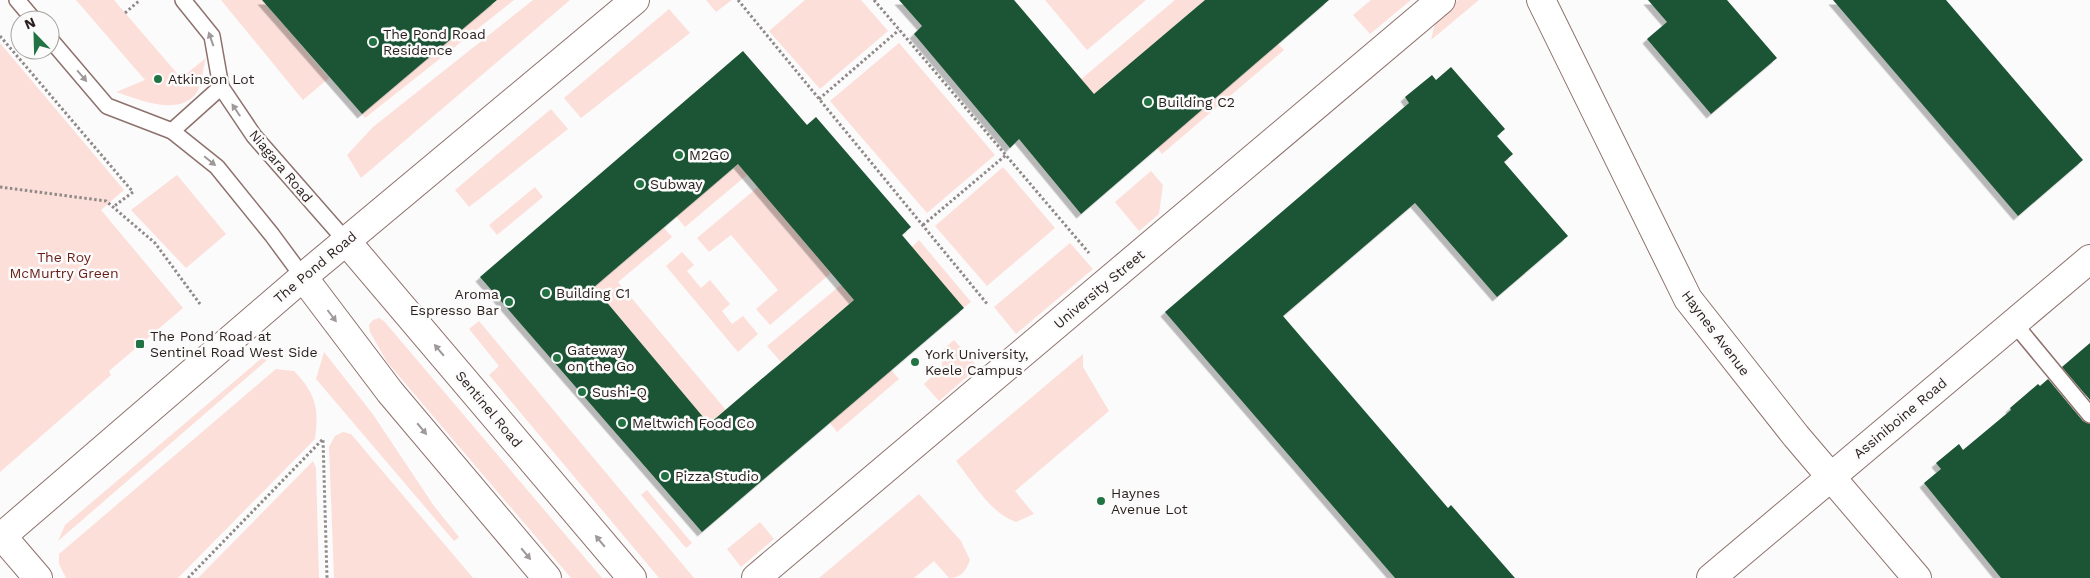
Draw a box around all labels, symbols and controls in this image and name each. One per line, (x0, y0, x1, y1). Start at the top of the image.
north arrow (10, 10, 60, 60)
text: N (22, 14, 38, 32)
place label: The Pond Road Residence (383, 26, 486, 58)
one-way arrow (207, 31, 215, 46)
marker: The Pond Road Residence (367, 36, 379, 48)
one-way arrow (76, 69, 87, 82)
place label: Atkinson Lot (168, 71, 255, 87)
marker: Atkinson Lot (152, 73, 164, 85)
place label: Building C2 (1158, 94, 1235, 110)
marker: Building C2 (1142, 96, 1154, 108)
one-way arrow (231, 103, 241, 116)
street label: Niagara Road (246, 127, 316, 205)
place label: M2GO (689, 147, 730, 163)
marker: M2GO (673, 149, 685, 161)
one-way arrow (203, 155, 216, 166)
place label: Subway (650, 176, 703, 192)
marker: Subway (634, 178, 646, 190)
street label: The Pond Road (270, 228, 360, 306)
street label: University Street (1050, 246, 1148, 332)
park label: The Roy McMurtry Green (9, 249, 119, 281)
place label: Building C1 (556, 285, 630, 301)
place label: Aroma Espresso Bar (410, 286, 499, 318)
marker: Building C1 (540, 287, 552, 299)
street label: Haynes Avenue (1679, 287, 1753, 379)
marker: Aroma Espresso Bar (503, 296, 515, 308)
one-way arrow (327, 309, 338, 322)
place label: The Pond Road at Sentinel Road West Side (150, 328, 318, 360)
marker: The Pond Road at Sentinel Road West Side (134, 338, 146, 350)
place label: Gateway on the Go (567, 342, 634, 374)
one-way arrow (433, 344, 444, 357)
place label: York University, Keele Campus (925, 346, 1028, 378)
marker: Gateway on the Go (551, 352, 563, 364)
marker: York University, Keele Campus (909, 356, 921, 368)
street label: Sentinel Road (452, 368, 526, 450)
street label: Assiniboine Road (1850, 374, 1950, 462)
place label: Sushi-Q (592, 384, 647, 400)
marker: Sushi-Q (576, 386, 588, 398)
place label: Meltwich Food Co (632, 415, 755, 431)
marker: Meltwich Food Co (616, 417, 628, 429)
one-way arrow (416, 423, 427, 436)
place label: Pizza Studio (675, 468, 759, 484)
marker: Pizza Studio (659, 470, 671, 482)
place label: Haynes Avenue Lot (1111, 485, 1188, 517)
marker: Haynes Avenue Lot (1095, 495, 1107, 507)
one-way arrow (594, 535, 606, 547)
one-way arrow (521, 547, 532, 560)

